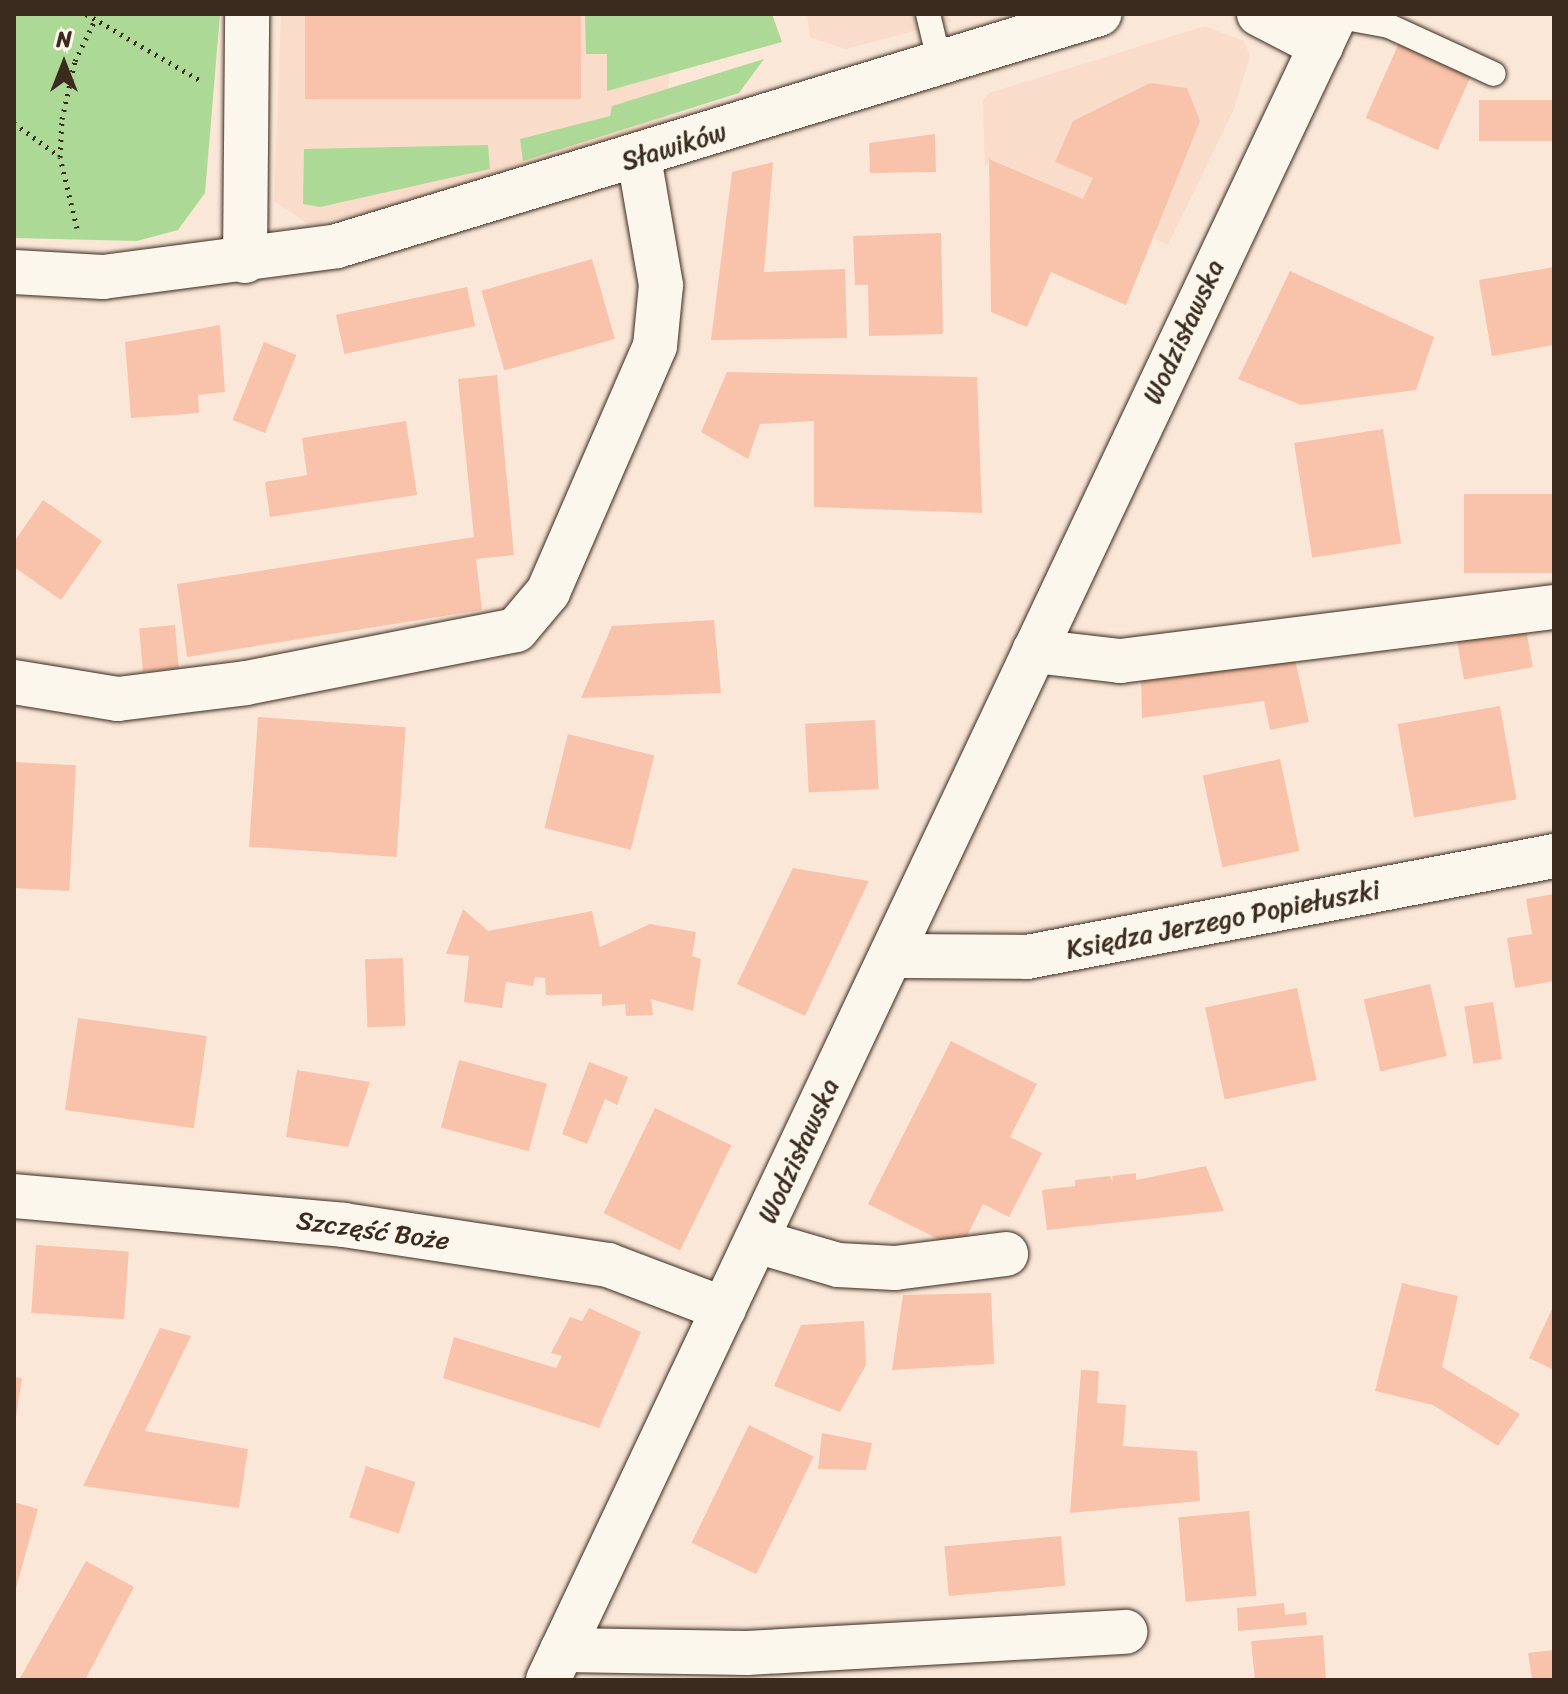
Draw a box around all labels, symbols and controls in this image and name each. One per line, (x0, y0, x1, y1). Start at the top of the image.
text: N (56, 20, 72, 59)
north arrow (24, 24, 104, 104)
street label: Sławików (618, 116, 730, 178)
street label: Wodzisławska (1137, 255, 1231, 409)
street label: Księdza Jerzego Popiełuszki (1063, 874, 1383, 966)
street label: Wodzisławska (752, 1074, 846, 1228)
street label: Szczęść Boże (294, 1205, 452, 1257)

